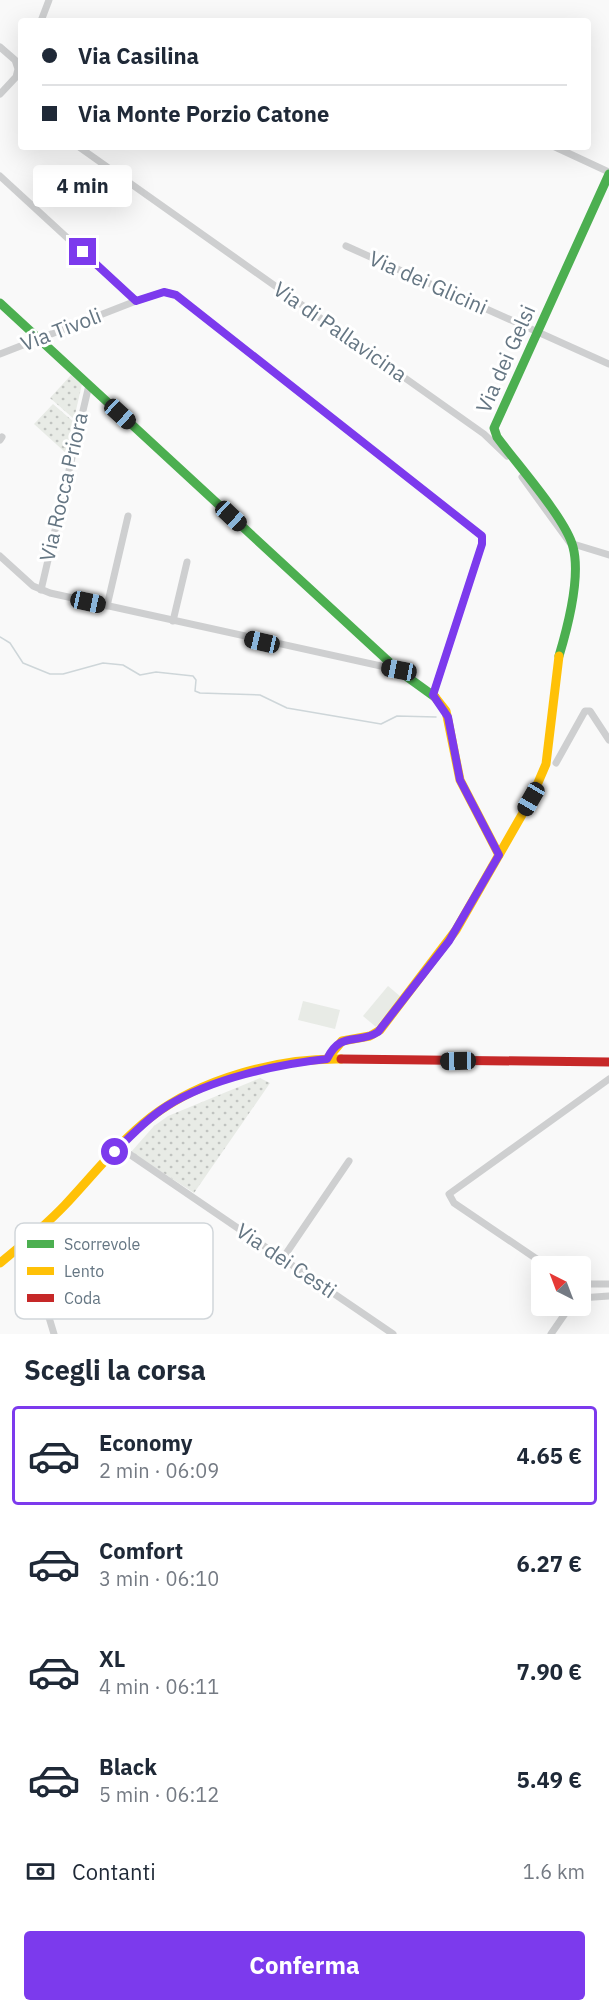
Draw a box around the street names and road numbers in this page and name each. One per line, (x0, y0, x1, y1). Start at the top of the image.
street label: Via dei Glicini (365, 244, 492, 321)
street label: Via di Pallavicina (268, 275, 413, 388)
street label: Via dei Gelsi (469, 300, 541, 417)
street label: Via Tivoli (16, 301, 105, 357)
street label: Via Rocca Priora (32, 409, 94, 564)
street label: Via dei Cesti (231, 1216, 342, 1304)

